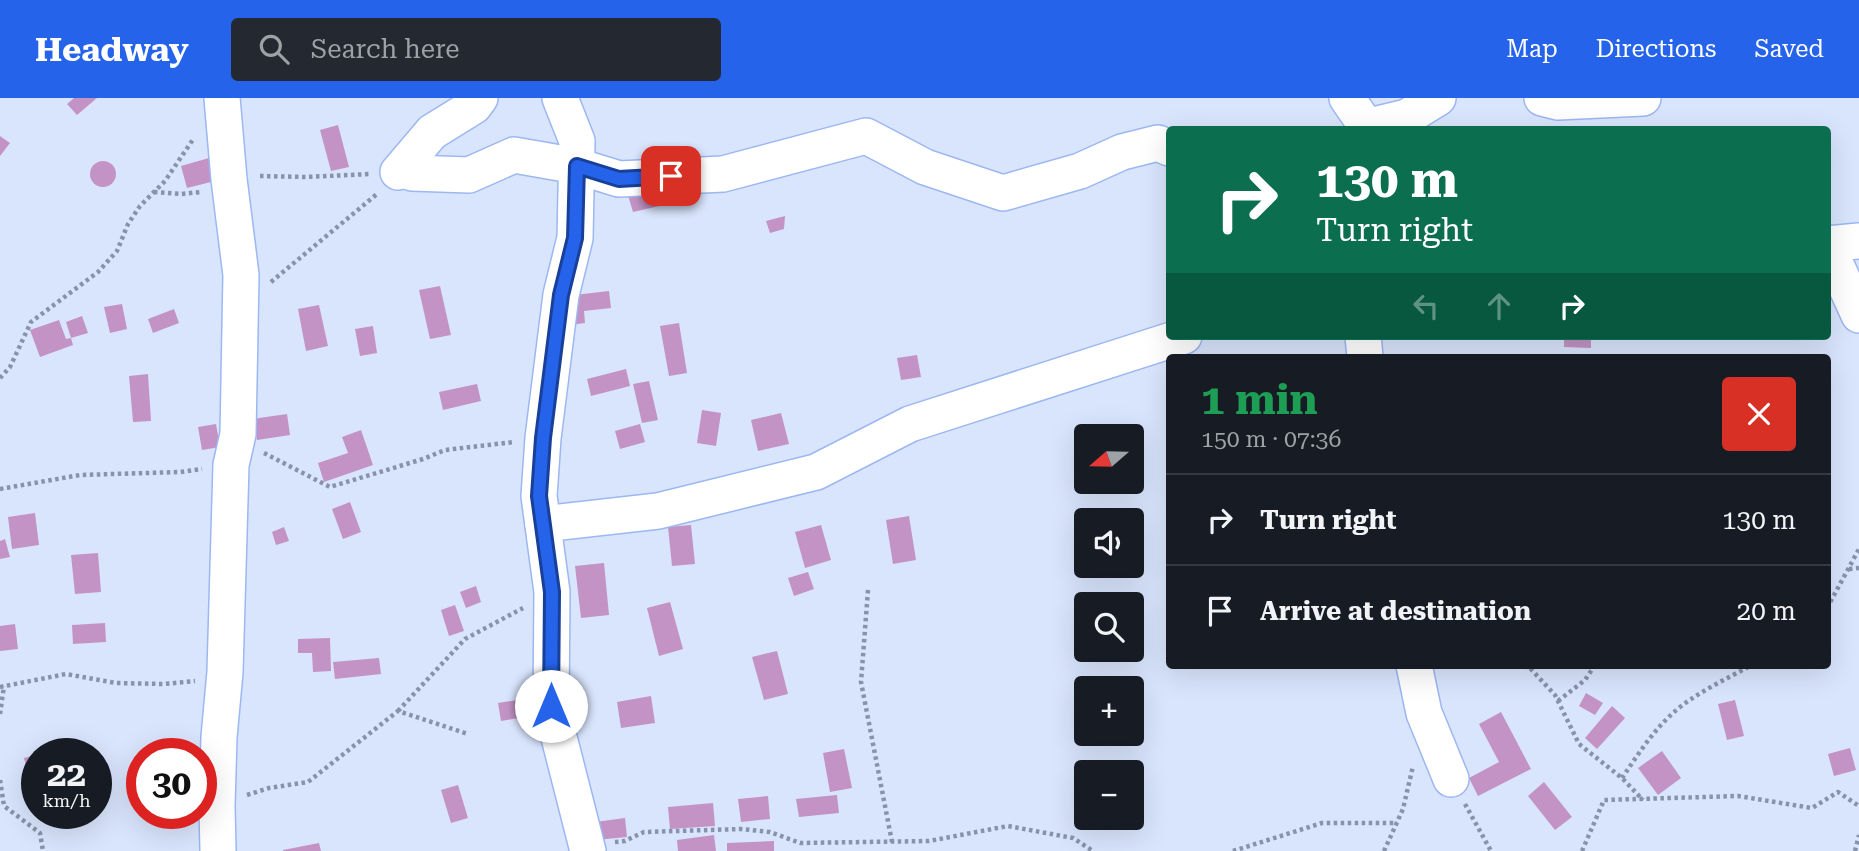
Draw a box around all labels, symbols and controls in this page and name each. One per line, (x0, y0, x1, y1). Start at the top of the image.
search box (231, 18, 721, 81)
text: Headway (35, 30, 189, 69)
icon: search (255, 30, 293, 68)
text: Search here (311, 34, 460, 64)
text: Map (1506, 35, 1558, 63)
text: Directions (1596, 35, 1716, 63)
text: Saved (1754, 35, 1824, 63)
pin (641, 146, 701, 206)
text: 130 m (1316, 152, 1458, 209)
icon: right (1201, 154, 1292, 245)
icon: arrive (652, 157, 690, 195)
text: Turn right (1316, 211, 1473, 249)
icon: left (1407, 287, 1445, 325)
icon: ahead (1480, 287, 1518, 325)
icon: right (1553, 287, 1591, 325)
text: 1 min (1201, 375, 1318, 424)
button: close (1722, 377, 1796, 451)
north arrow (1074, 424, 1144, 494)
map controls (1074, 424, 1144, 830)
text: 150 m · 07:36 (1201, 426, 1341, 453)
icon: right (1201, 501, 1239, 539)
text: Turn right (1260, 505, 1396, 535)
text: 130 m (1722, 505, 1796, 535)
button: sound (1074, 508, 1144, 578)
button: search (1074, 592, 1144, 662)
icon: arrive (1201, 592, 1239, 630)
text: Arrive at destination (1260, 596, 1531, 626)
text: 20 m (1737, 596, 1796, 626)
position arrow (514, 669, 588, 743)
button: + (1074, 676, 1144, 746)
speed limit sign: 30 (126, 738, 217, 829)
text: 22 (47, 754, 86, 795)
button: − (1074, 760, 1144, 830)
text: km/h (42, 790, 91, 811)

